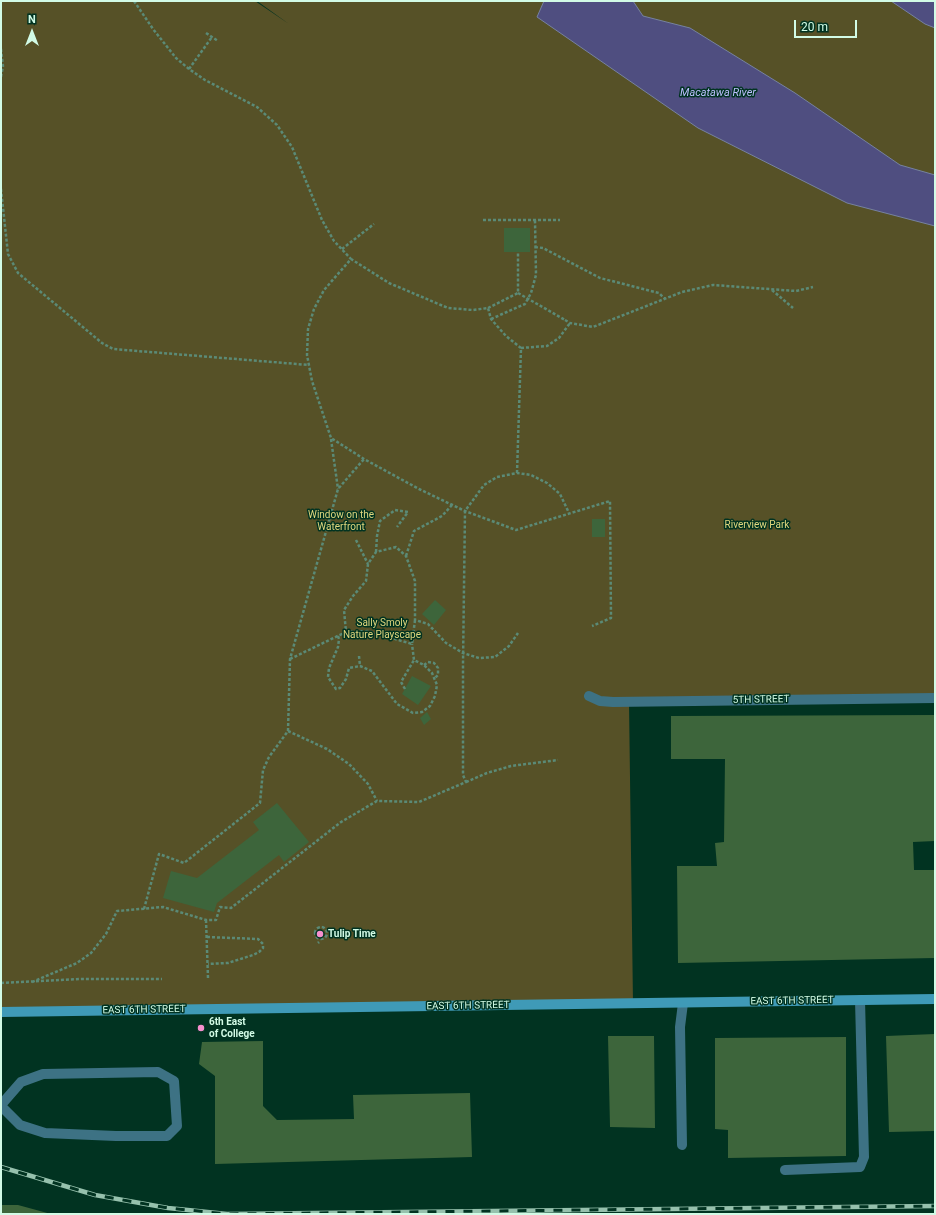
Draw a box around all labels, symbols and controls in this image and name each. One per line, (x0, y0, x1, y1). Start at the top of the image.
north arrow (12, 12, 52, 52)
scale bar (796, 12, 859, 38)
text: N (28, 13, 36, 26)
text: 20 m (801, 20, 828, 34)
water label: Macatawa River (680, 86, 756, 100)
park label: Window on the Waterfront (308, 509, 374, 532)
park label: Riverview Park (725, 519, 789, 531)
park label: Sally Smoly Nature Playscape (343, 617, 421, 640)
street label: 5TH STREET (733, 694, 789, 706)
place label: Tulip Time (328, 928, 376, 940)
marker: Tulip Time (315, 929, 325, 939)
street label: EAST 6TH STREET (750, 994, 834, 1008)
street label: EAST 6TH STREET (426, 999, 510, 1013)
street label: EAST 6TH STREET (102, 1003, 186, 1017)
place label: 6th East of College (209, 1016, 255, 1040)
marker: 6th East of College (196, 1023, 206, 1033)

